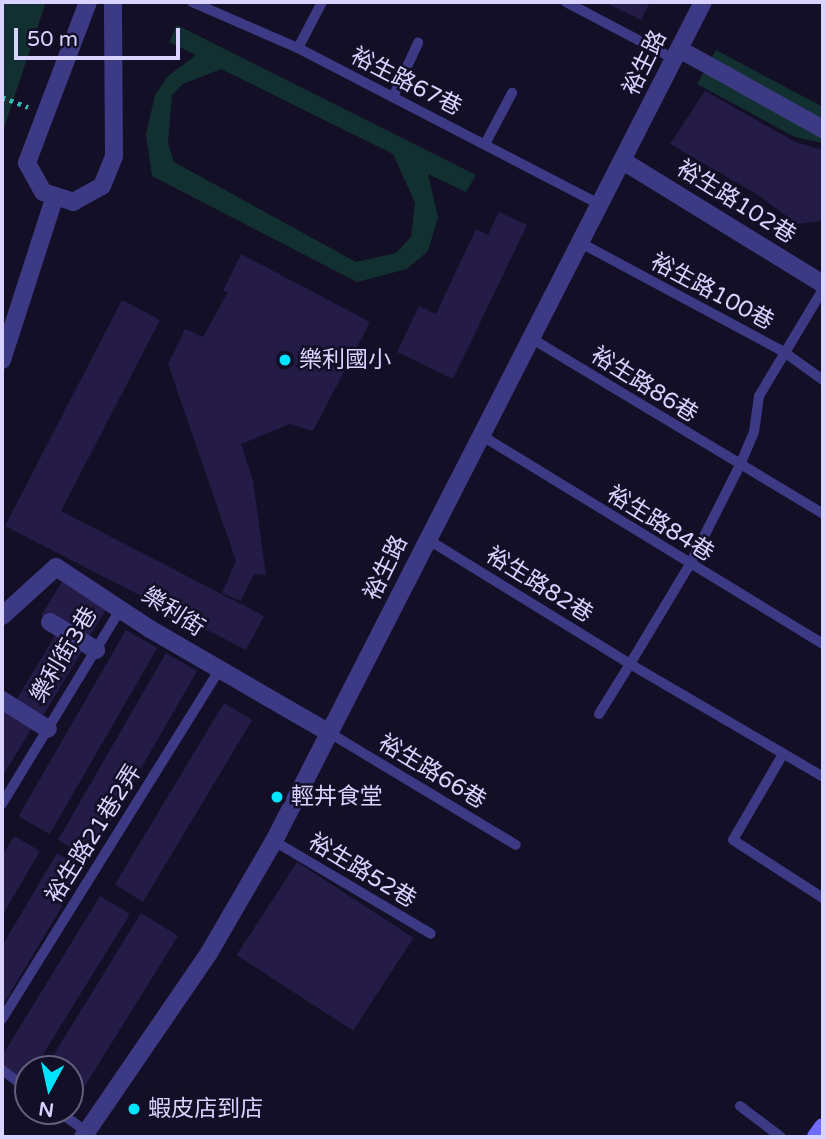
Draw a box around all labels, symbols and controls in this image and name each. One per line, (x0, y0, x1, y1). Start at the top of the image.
scale bar (18, 14, 184, 58)
street label: 裕生路 (617, 26, 673, 100)
text: 50 m (27, 27, 78, 52)
street label: 裕生路67巷 (346, 42, 466, 122)
street label: 裕生路102巷 (671, 154, 801, 250)
street label: 裕生路100巷 (646, 248, 778, 336)
street label: 裕生路86巷 (585, 341, 703, 429)
place label: 樂利國小 (299, 346, 391, 374)
marker: 樂利國小 (277, 352, 293, 368)
street label: 裕生路84巷 (601, 480, 719, 568)
street label: 裕生路 (358, 531, 414, 605)
street label: 裕生路82巷 (480, 541, 598, 629)
street label: 樂利街 (137, 582, 209, 642)
street label: 樂利街3巷 (25, 602, 103, 708)
street label: 裕生路66巷 (373, 729, 491, 815)
street label: 裕生路21巷2弄 (40, 760, 148, 908)
place label: 輕丼食堂 (291, 783, 383, 811)
marker: 輕丼食堂 (269, 789, 285, 805)
street label: 裕生路52巷 (303, 828, 421, 914)
north arrow (14, 1055, 84, 1125)
place label: 蝦皮店到店 (148, 1095, 263, 1123)
text: N (37, 1097, 55, 1121)
marker: 蝦皮店到店 (126, 1101, 142, 1117)

